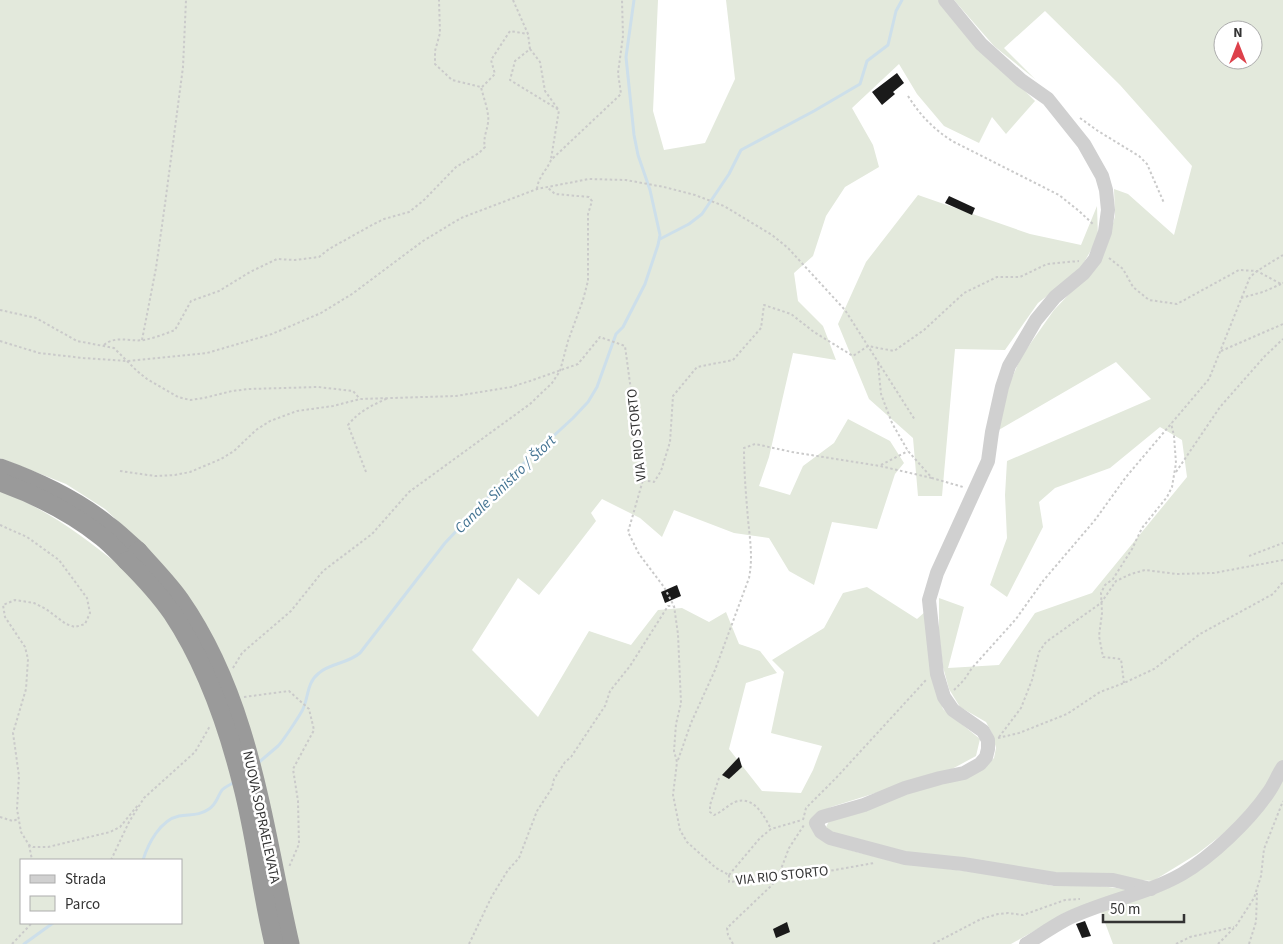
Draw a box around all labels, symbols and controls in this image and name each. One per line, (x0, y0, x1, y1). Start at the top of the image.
north arrow (1213, 20, 1263, 70)
text: N (1233, 23, 1243, 43)
street label: VIA RIO STORTO (622, 388, 652, 482)
water label: Canale Sinistro / Štort (450, 430, 561, 538)
street label: NUOVA SOPRAELEVATA (237, 749, 285, 886)
legend (20, 859, 182, 924)
street label: VIA RIO STORTO (735, 861, 829, 891)
text: Strada (65, 869, 106, 890)
scale bar (1103, 892, 1184, 924)
text: Parco (65, 894, 100, 915)
text: 50 m (1110, 899, 1140, 920)

